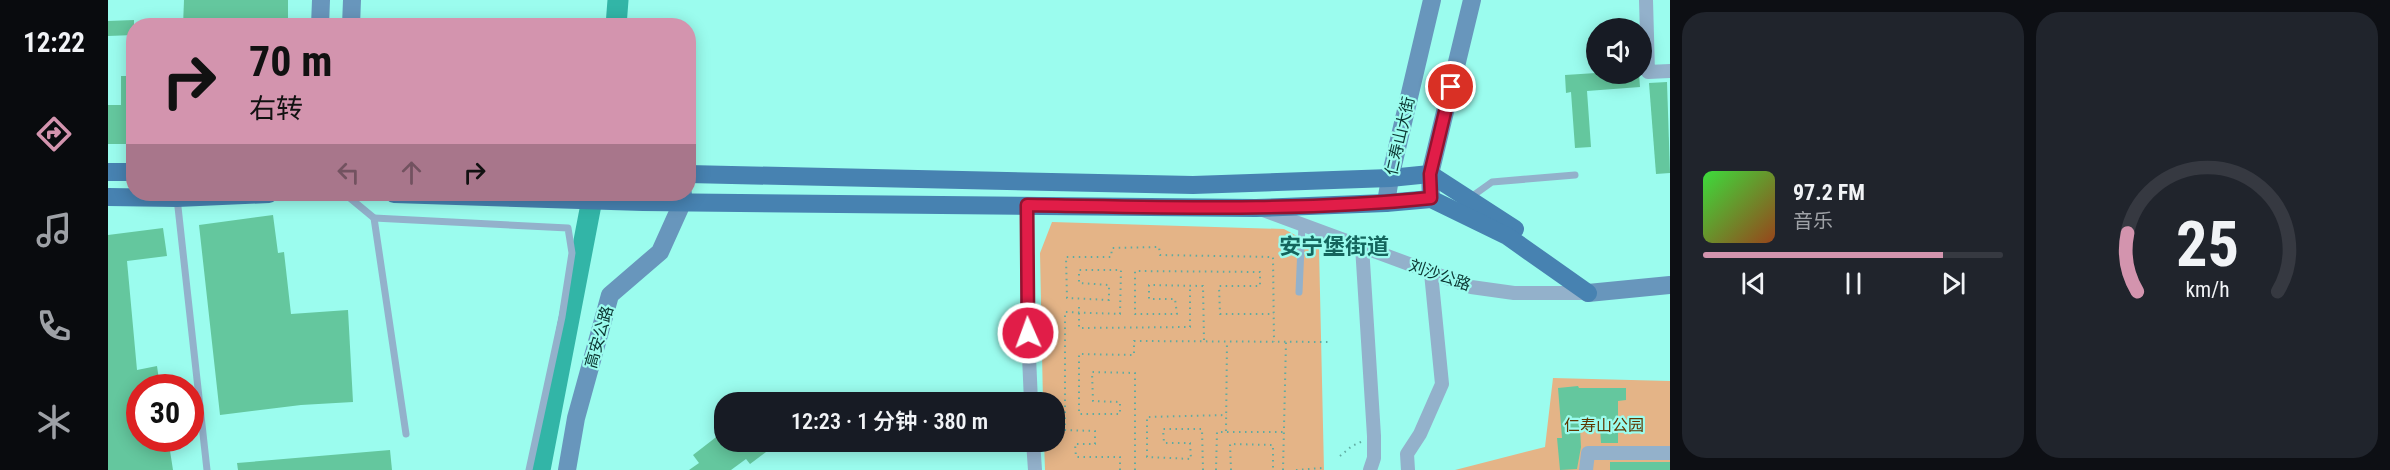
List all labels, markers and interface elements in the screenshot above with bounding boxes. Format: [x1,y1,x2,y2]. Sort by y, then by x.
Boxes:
map controls [1586,18,1652,84]
button: sound [1586,18,1652,84]
text: 12:22 [23,27,85,59]
text: 70 m [249,37,332,86]
icon: right [150,42,228,120]
pin [1425,61,1476,112]
icon: arrive [1434,70,1467,103]
text: 右转 [249,93,303,125]
street label: 仁寿山大街 [1382,95,1418,177]
icon: directions [33,113,75,155]
icon: left [332,156,365,189]
icon: ahead [395,156,428,189]
icon: right [458,156,491,189]
text: 97.2 FM [1793,180,1865,205]
text: 25 [2175,208,2239,281]
icon: music [33,209,75,251]
text: 音乐 [1793,209,1833,233]
district label: 安宁堡街道 [1279,234,1389,259]
street label: 刘沙公路 [1407,256,1473,294]
icon: previous [1737,267,1770,300]
icon: pause [1837,267,1870,300]
icon: next [1937,267,1970,300]
text: km/h [2185,277,2229,302]
position arrow [996,301,1060,365]
street label: 高安公路 [581,304,617,370]
icon: phone [33,305,75,347]
speed limit sign: 30 [126,374,204,452]
icon: climate [33,401,75,443]
text: 12:23 · 1 分钟 · 380 m [791,409,988,434]
park label: 仁寿山公园 [1564,416,1644,435]

